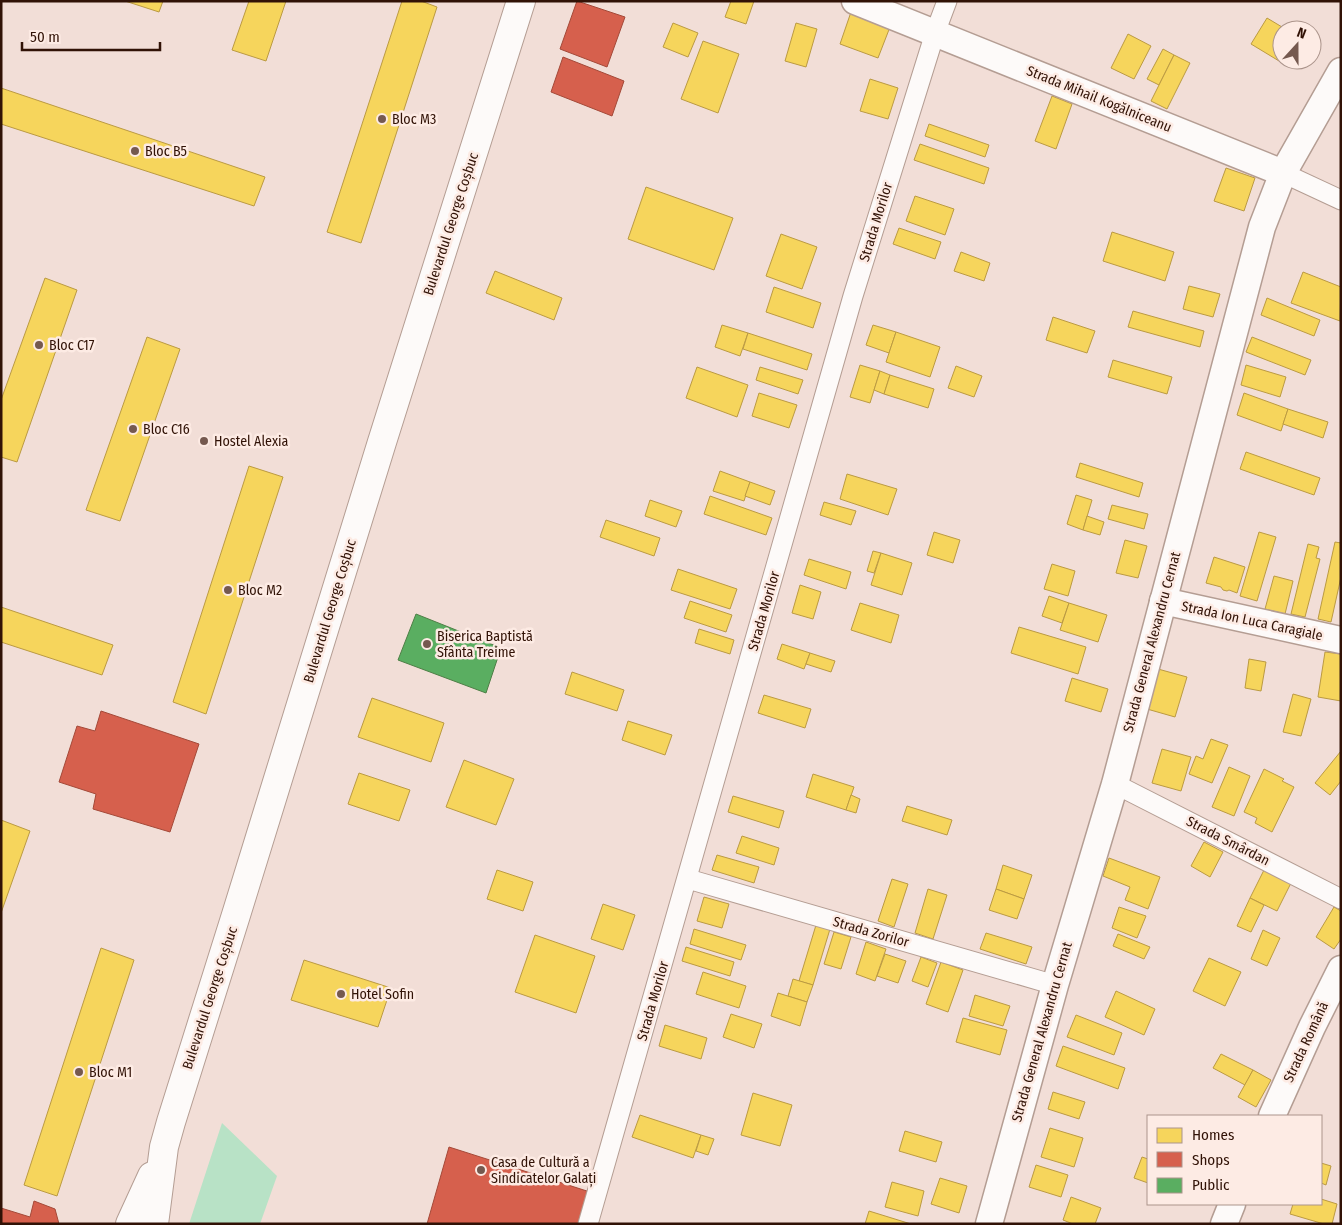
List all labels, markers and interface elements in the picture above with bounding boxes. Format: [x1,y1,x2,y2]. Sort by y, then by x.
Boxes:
scale bar [22,20,160,52]
north arrow [1272,20,1322,70]
text: N [1295,24,1308,43]
text: 50 m [30,28,60,46]
street label: Strada Mihail Kogălniceanu [1024,62,1174,136]
place label: Bloc M3 [392,111,436,128]
marker: Bloc M3 [376,113,388,125]
place label: Bloc B5 [145,143,187,160]
marker: Bloc B5 [129,145,141,157]
street label: Bulevardul George Coșbuc [420,150,483,298]
street label: Strada Morilor [856,180,896,264]
place label: Bloc C17 [49,337,95,354]
marker: Bloc C17 [33,339,45,351]
place label: Bloc C16 [143,421,190,438]
marker: Bloc C16 [127,423,139,435]
place label: Hostel Alexia [214,433,289,450]
marker: Hostel Alexia [198,435,210,447]
street label: Bulevardul George Coșbuc [300,537,361,685]
street label: Strada General Alexandru Cernat [1120,549,1184,734]
street label: Strada Morilor [745,569,784,653]
place label: Bloc M2 [238,582,282,599]
marker: Bloc M2 [222,584,234,596]
street label: Strada Ion Luca Caragiale [1180,598,1324,644]
place label: Biserica Baptistă Sfânta Treime [437,628,533,661]
marker: Biserica Baptistă Sfânta Treime [421,638,433,650]
street label: Strada Smârdan [1183,813,1273,869]
street label: Strada Zorilor [831,913,911,951]
street label: Bulevardul George Coșbuc [179,924,242,1072]
street label: Strada General Alexandru Cernat [1008,940,1076,1124]
street label: Strada Morilor [634,959,673,1043]
place label: Hotel Sofin [351,986,414,1003]
marker: Hotel Sofin [335,988,347,1000]
street label: Strada Română [1280,999,1332,1085]
place label: Bloc M1 [89,1064,132,1081]
marker: Bloc M1 [73,1066,85,1078]
legend [1147,1115,1322,1205]
text: Homes [1192,1126,1234,1144]
text: Shops [1192,1151,1230,1169]
place label: Casa de Cultură a Sindicatelor Galați [491,1154,596,1188]
marker: Casa de Cultură a Sindicatelor Galați [475,1164,487,1176]
text: Public [1192,1176,1230,1194]

